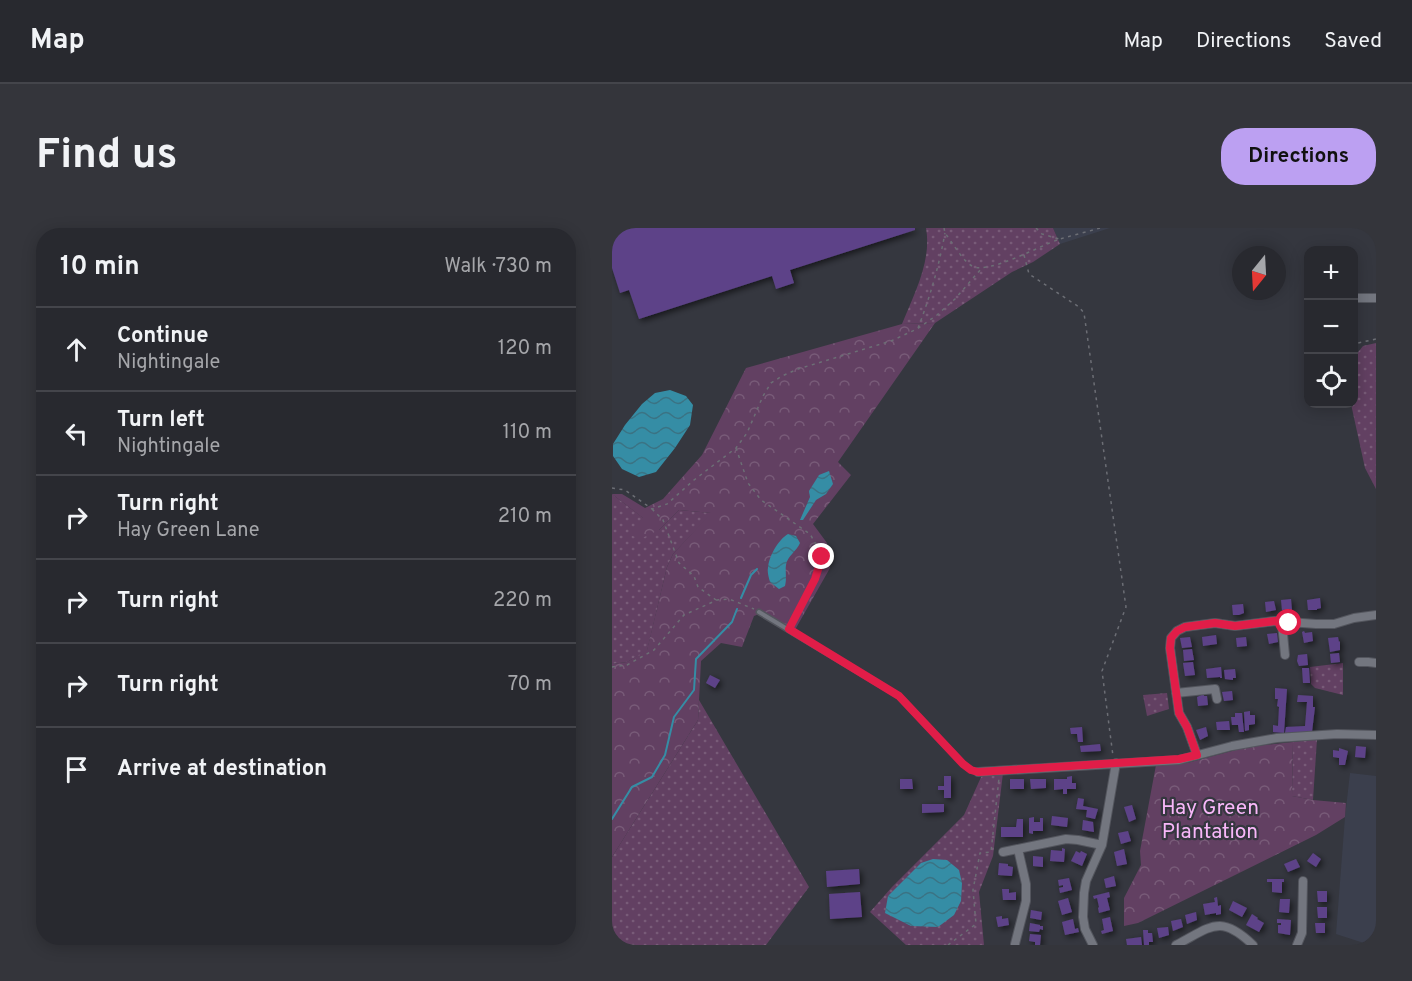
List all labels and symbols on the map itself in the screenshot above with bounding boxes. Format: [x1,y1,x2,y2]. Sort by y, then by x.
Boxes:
north arrow [1232,246,1286,300]
route end [808,543,834,569]
route start [1275,609,1301,635]
park label: Hay Green Plantation [1161,795,1259,846]

